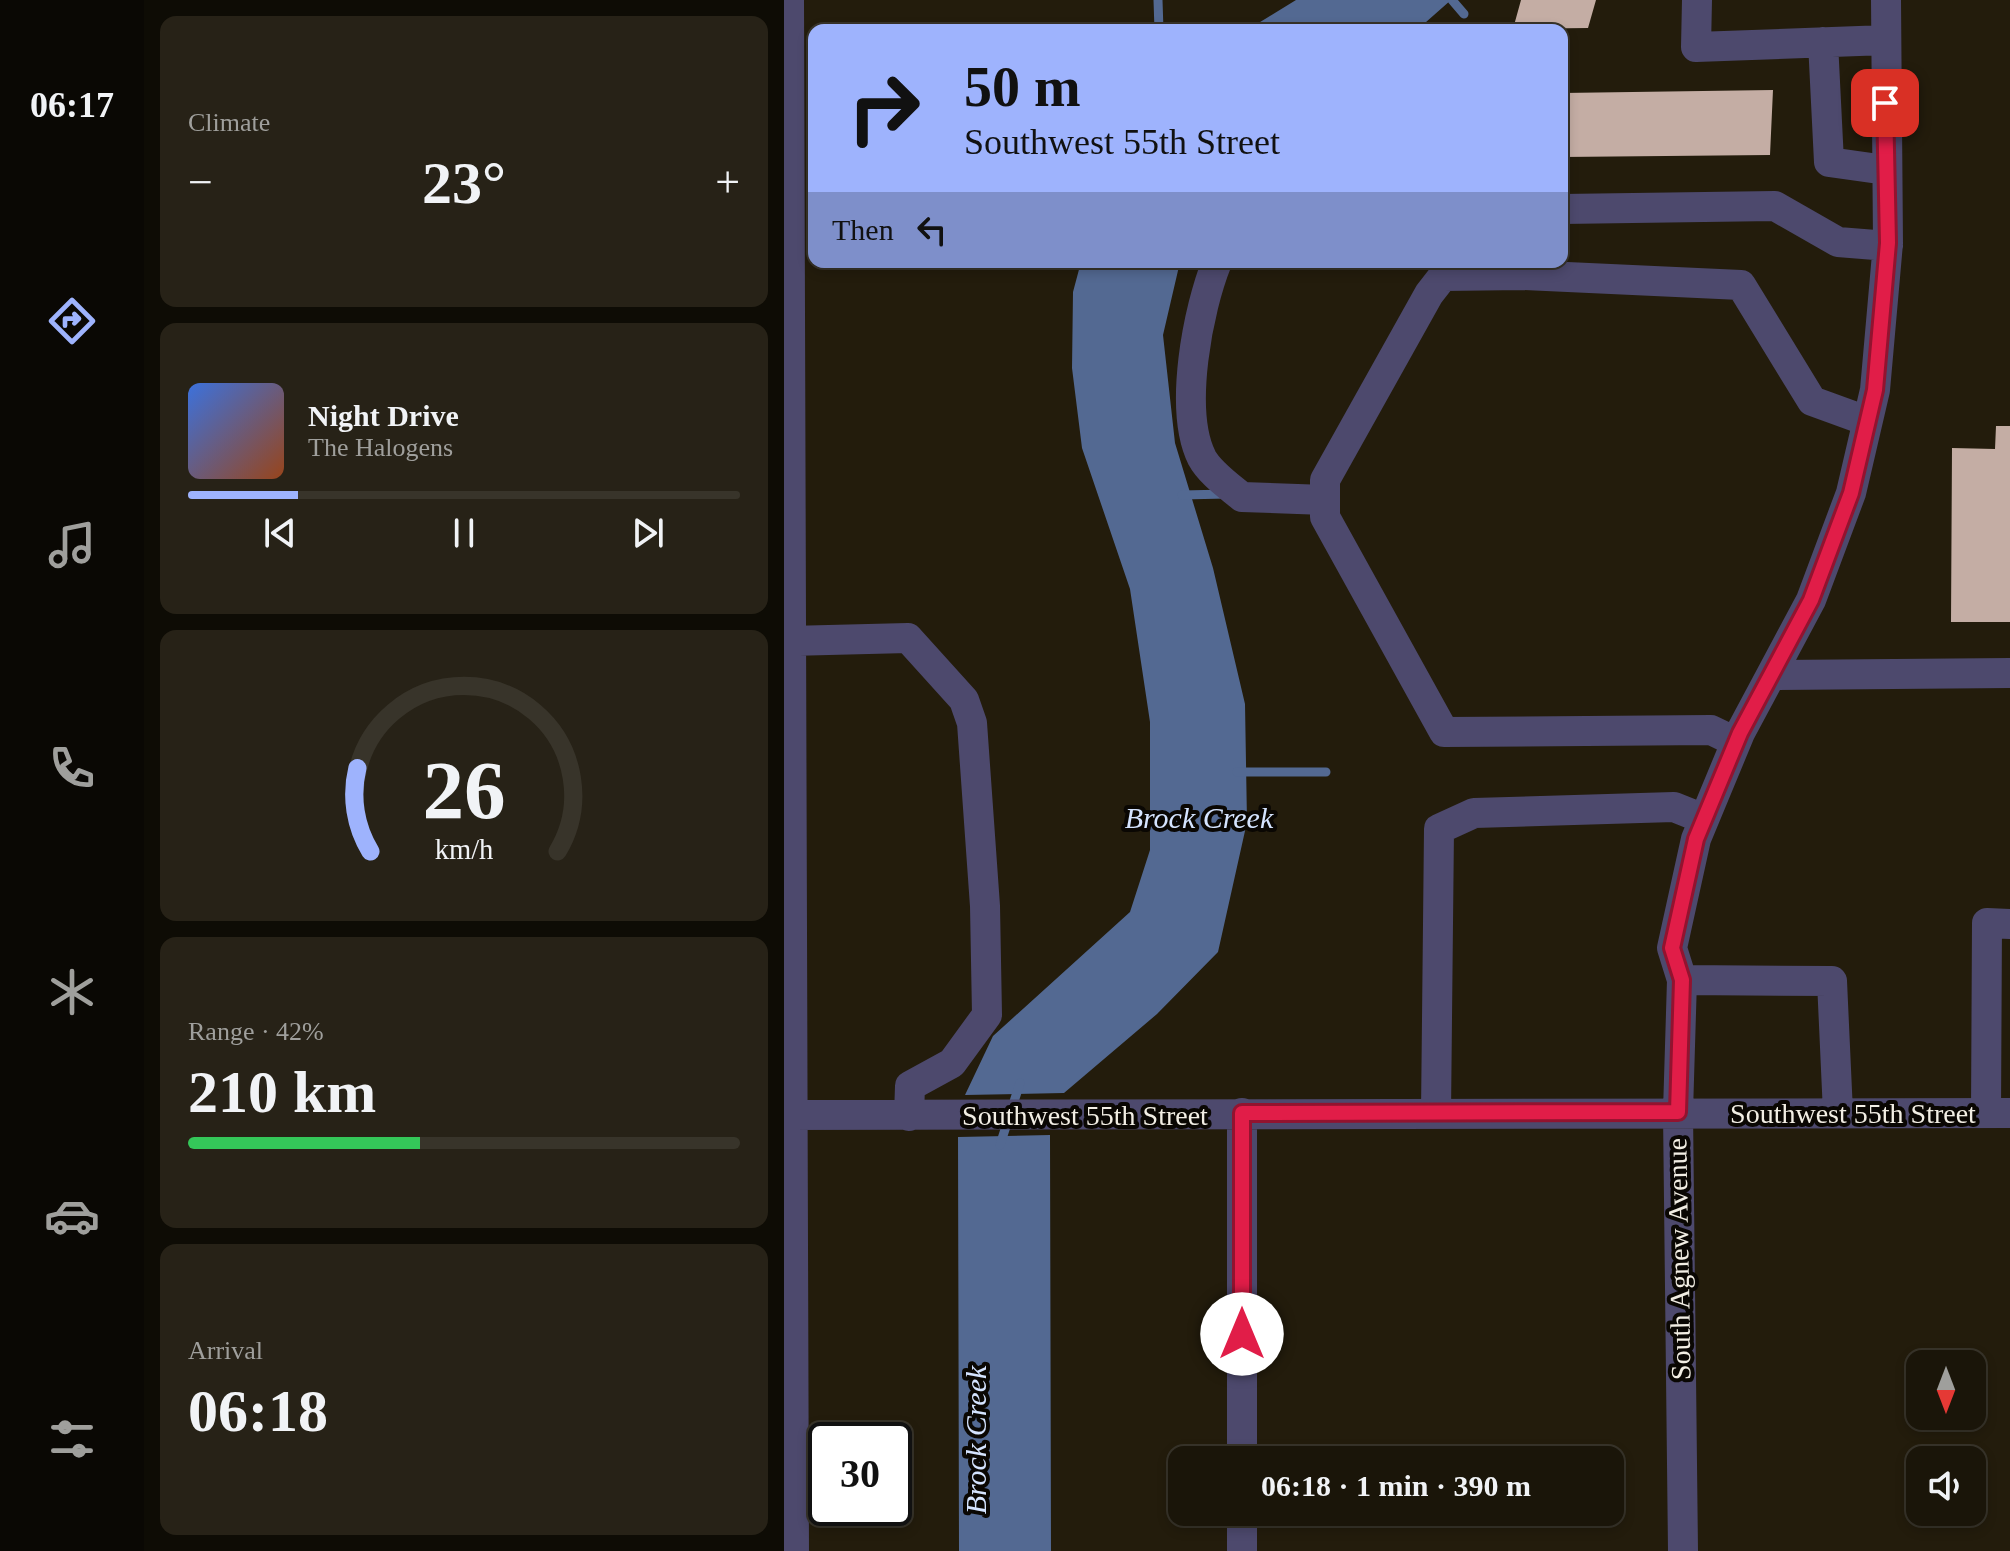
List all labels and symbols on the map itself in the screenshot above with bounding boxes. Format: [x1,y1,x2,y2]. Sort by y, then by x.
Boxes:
pin [1851,69,1919,137]
water label: Brock Creek [1125,801,1274,834]
street label: Southwest 55th Street [1730,1098,1976,1129]
street label: Southwest 55th Street [962,1100,1208,1131]
street label: South Agnew Avenue [1661,1138,1697,1380]
position arrow [1200,1292,1284,1376]
north arrow [1906,1350,1986,1430]
water label: Brock Creek [959,1365,992,1514]
speed limit sign: 30 [808,1422,912,1526]

